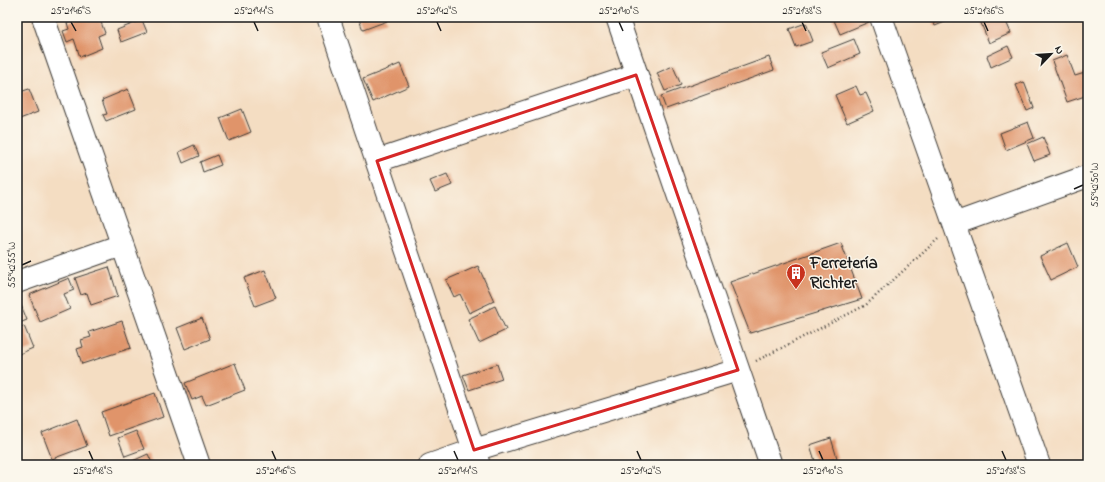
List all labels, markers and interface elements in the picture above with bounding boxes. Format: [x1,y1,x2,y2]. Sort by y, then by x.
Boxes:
text: 25°21'46"S [51,4,92,19]
text: 25°21'44"S [234,4,274,19]
text: 25°21'42"S [417,4,458,19]
text: 25°21'40"S [599,4,639,19]
text: 25°21'38"S [782,4,822,19]
text: 25°21'36"S [964,4,1005,19]
north arrow [1031,34,1071,74]
text: N [1050,43,1068,57]
text: 55°42'50"W [1088,163,1103,207]
text: 55°42'55"W [5,242,20,288]
place label: Ferretería Richter [809,251,878,296]
building icon: Ferretería Richter [785,262,807,290]
text: 25°21'48"S [73,464,113,479]
text: 25°21'46"S [256,464,297,479]
text: 25°21'44"S [438,464,478,479]
text: 25°21'42"S [621,464,662,479]
text: 25°21'40"S [803,464,843,479]
text: 25°21'38"S [986,464,1026,479]

